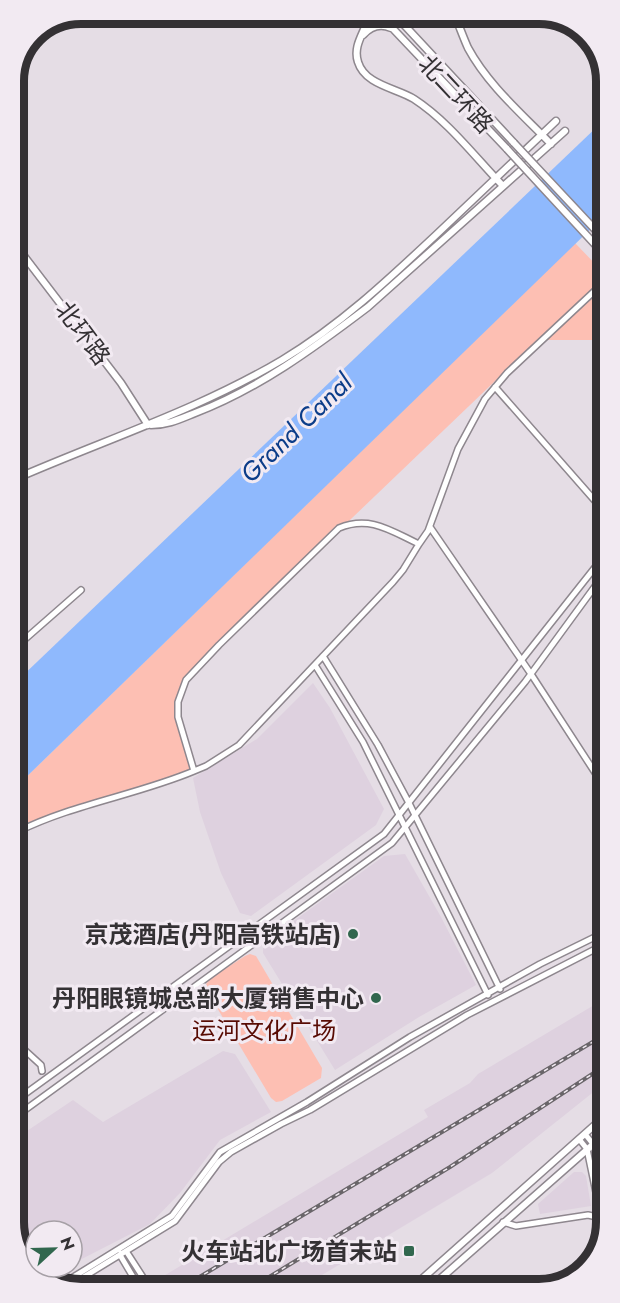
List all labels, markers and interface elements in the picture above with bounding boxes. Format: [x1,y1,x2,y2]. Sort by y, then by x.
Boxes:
street label: 北二环路 [410,47,502,141]
street label: 北环路 [47,294,119,372]
water label: Grand Canal [231,364,362,491]
place label: 京茂酒店(丹阳高铁站店) [85,917,341,952]
marker: 京茂酒店(丹阳高铁站店) [346,927,360,941]
place label: 丹阳眼镜城总部大厦销售中心 [52,981,364,1016]
marker: 丹阳眼镜城总部大厦销售中心 [369,991,383,1005]
park label: 运河文化广场 [192,1013,336,1048]
north arrow [24,1219,84,1279]
text: N [54,1233,80,1254]
place label: 火车站北广场首末站 [181,1234,397,1269]
marker: 火车站北广场首末站 [402,1244,416,1258]

